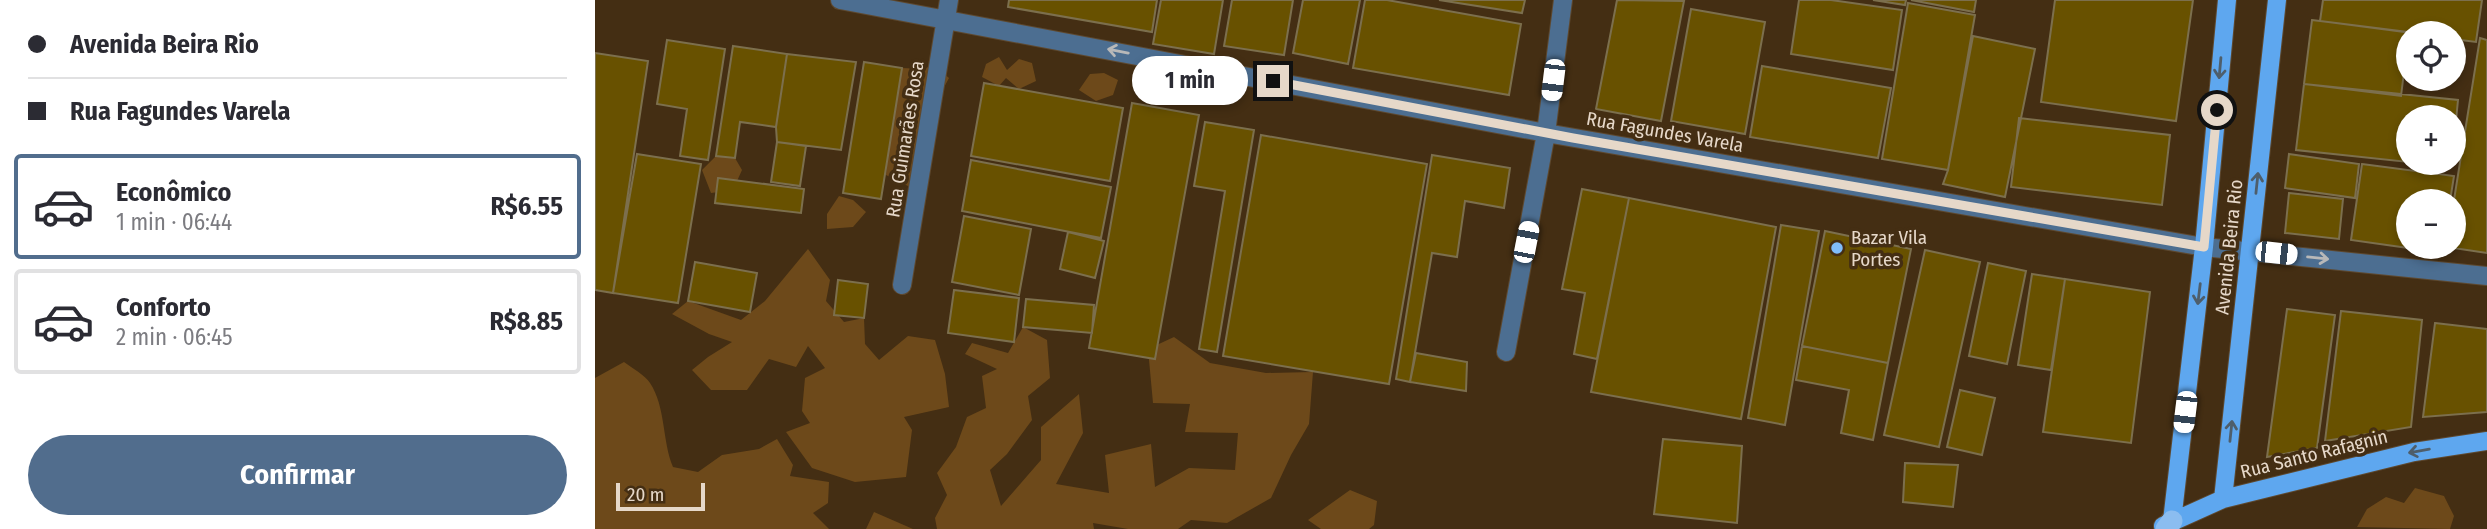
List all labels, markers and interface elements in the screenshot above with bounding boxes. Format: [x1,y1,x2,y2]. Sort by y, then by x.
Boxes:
map controls [2396,21,2466,259]
button: locate [2396,21,2466,91]
text: Avenida Beira Rio [70,29,259,60]
one-way arrow [1107,44,1129,57]
callout: 1 min [1133,56,1249,106]
one-way arrow [2214,56,2227,79]
car [1541,58,1566,102]
street label: Rua Guimarães Rosa [881,59,929,219]
route end [1257,65,1289,97]
text: 1 min [1165,66,1215,94]
route start [2201,94,2233,126]
text: Rua Fagundes Varela [70,96,290,127]
button: + [2396,105,2466,175]
street label: Rua Fagundes Varela [1585,107,1745,157]
one-way arrow [2251,172,2264,195]
icon: car [32,175,95,238]
text: Econômico [116,177,231,208]
street label: Avenida Beira Rio [2210,178,2248,316]
button: − [2396,189,2466,259]
text: R$6.55 [490,191,563,222]
text: 1 min · 06:44 [116,208,232,236]
car [1512,219,1541,265]
place label: Bazar Vila Portes [1851,226,1927,271]
marker: Bazar Vila Portes [1829,240,1845,256]
car [2255,240,2298,266]
one-way arrow [2306,252,2329,265]
one-way arrow [2192,283,2205,305]
icon: car [32,290,95,353]
text: Conforto [116,292,211,323]
text: R$8.85 [489,306,563,337]
text: 2 min · 06:45 [116,323,232,351]
car [2173,390,2198,434]
one-way arrow [2224,420,2237,442]
street label: Rua Santo Rafagnin [2238,425,2390,483]
button: Confirmar [28,435,567,515]
one-way arrow [2409,445,2431,458]
scale bar [616,480,705,512]
text: 20 m [627,483,664,506]

